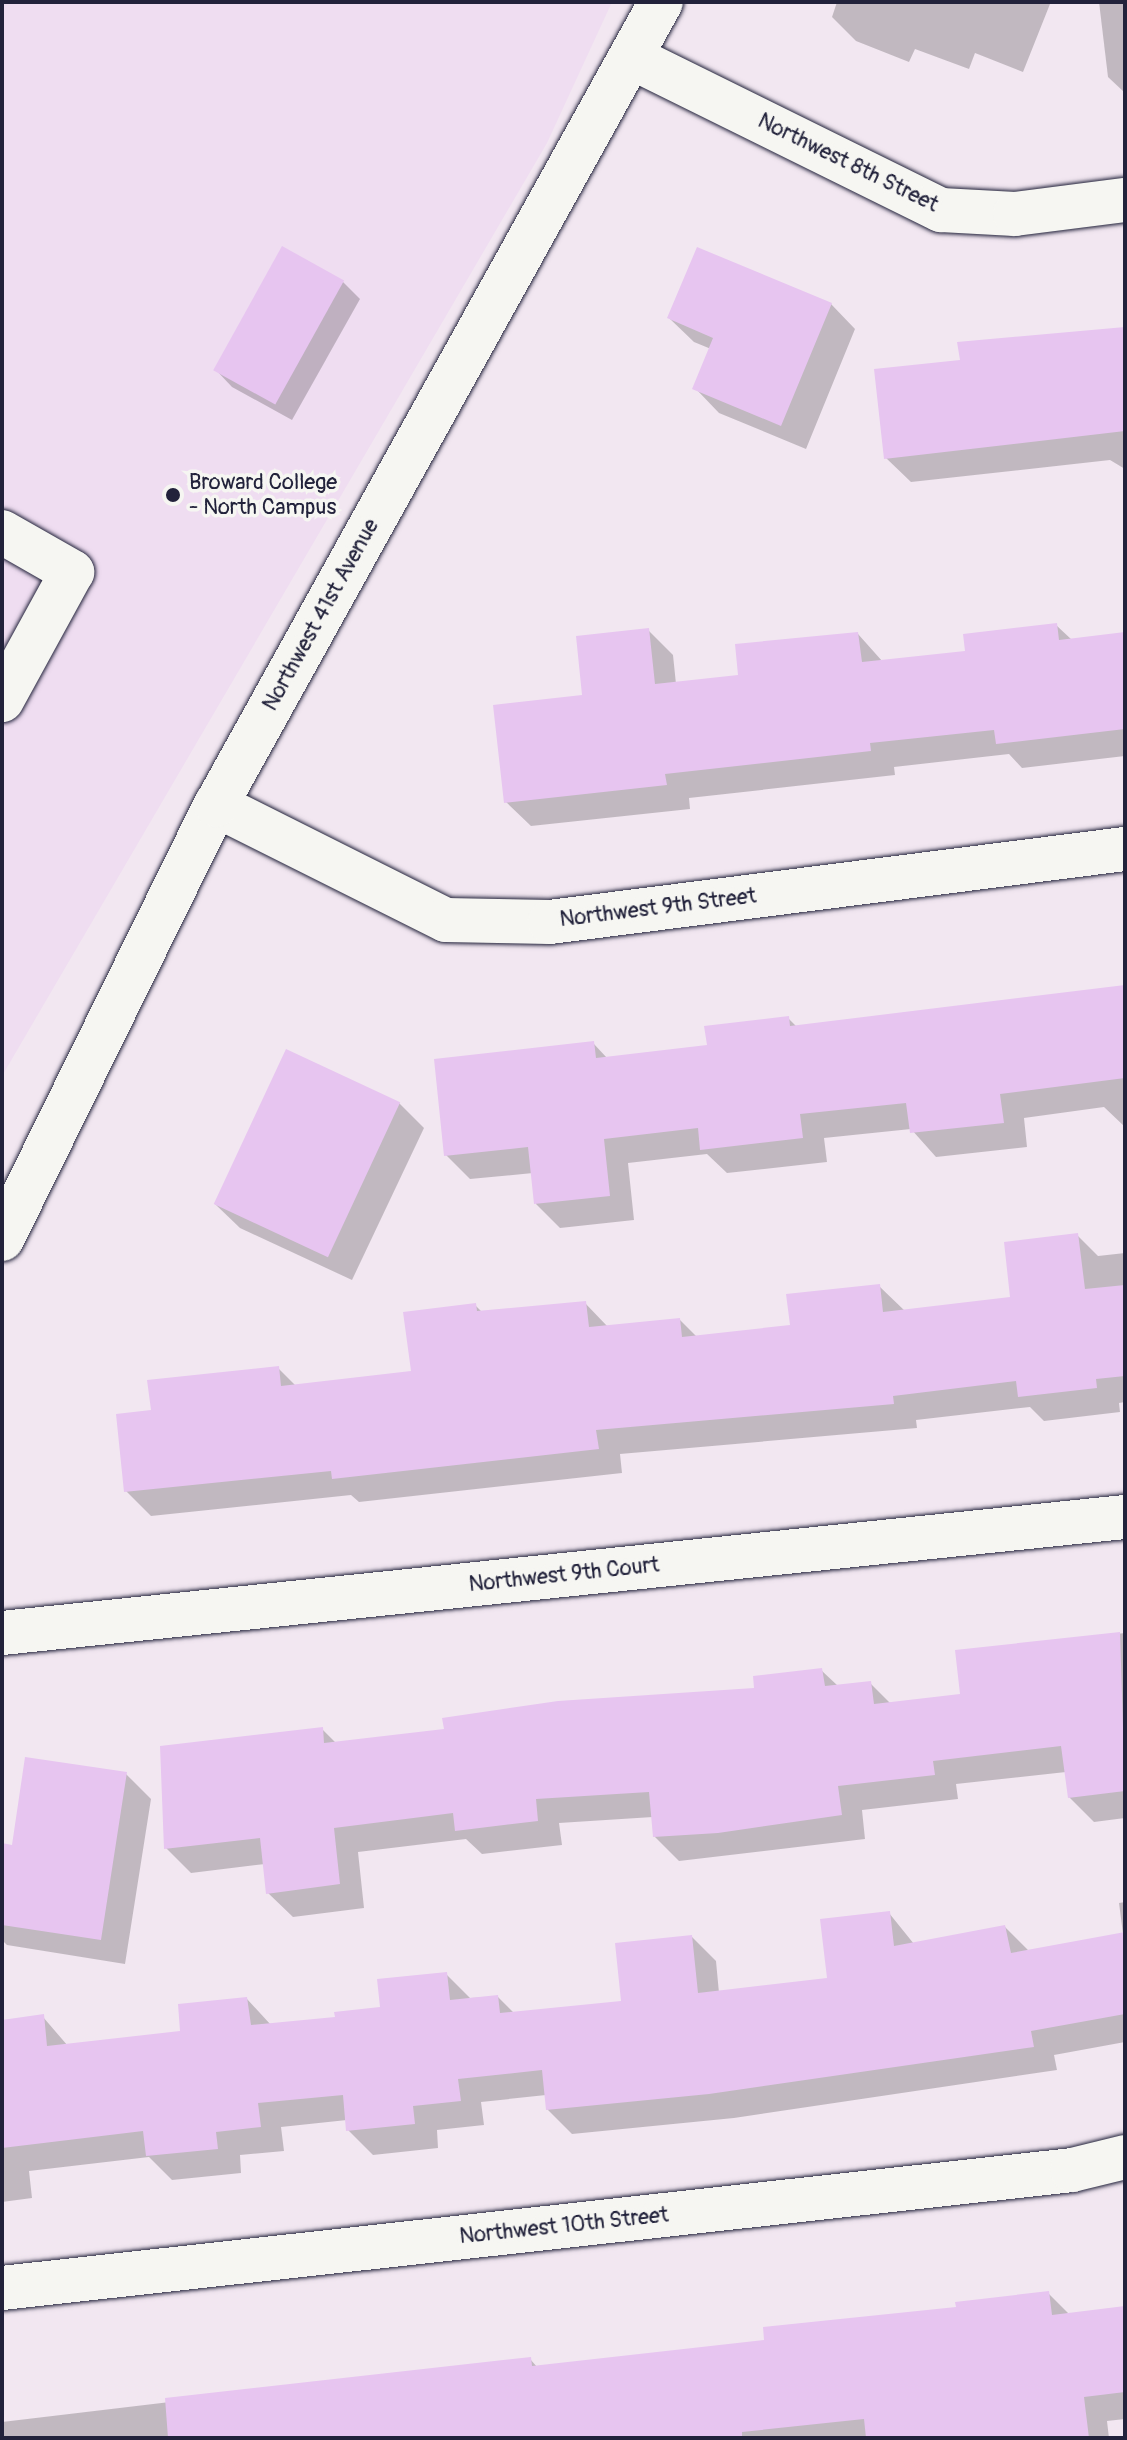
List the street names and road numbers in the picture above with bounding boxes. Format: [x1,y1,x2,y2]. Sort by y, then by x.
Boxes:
street label: Northwest 8th Street [753,108,943,218]
street label: Northwest 41st Avenue [257,514,385,716]
street label: Northwest 9th Street [558,883,758,933]
street label: Northwest 9th Court [467,1552,661,1598]
street label: Northwest 10th Street [458,2202,670,2250]

